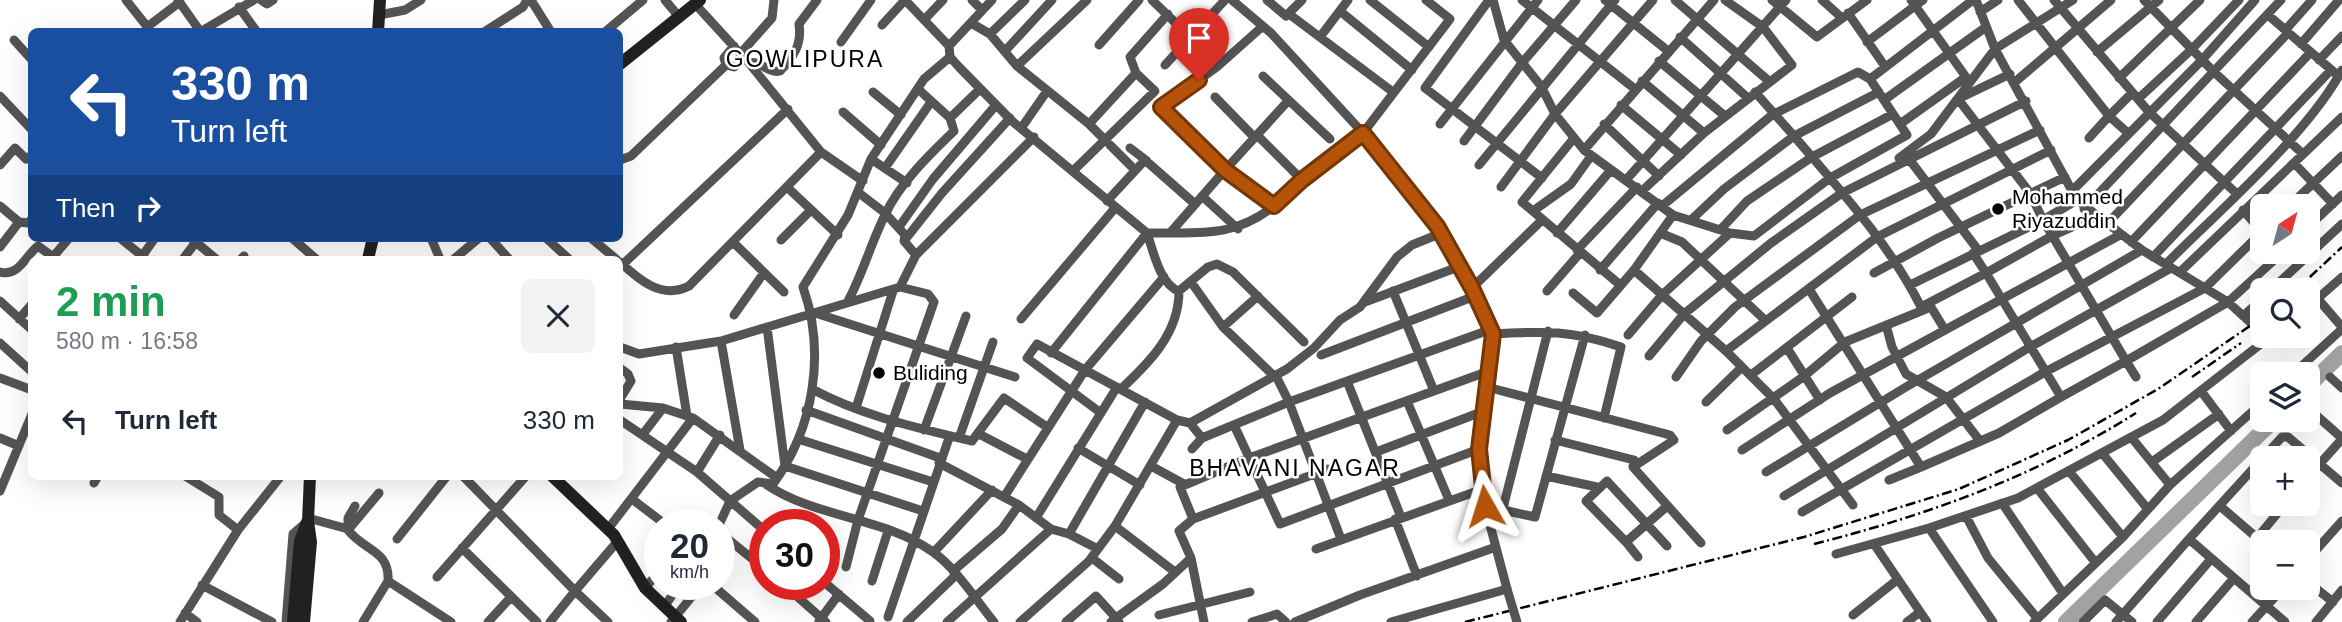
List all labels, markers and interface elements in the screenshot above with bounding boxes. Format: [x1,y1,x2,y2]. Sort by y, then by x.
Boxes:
pin [1169,8,1229,80]
icon: arrive [1180,19,1218,57]
district label: GOWLIPURA [726,46,884,72]
icon: left [56,56,147,147]
text: 330 m [171,56,310,110]
text: Turn left [171,113,287,149]
place label: Mohammed Riyazuddin [2012,185,2123,232]
icon: right [129,189,167,227]
text: Then [56,193,115,223]
north arrow [2250,194,2320,264]
map controls [2250,194,2320,600]
marker: Mohammed Riyazuddin [1990,201,2006,217]
text: 2 min [56,278,166,325]
button: search [2250,278,2320,348]
button: close [521,279,595,353]
text: 580 m · 16:58 [56,328,198,354]
place label: Buliding [893,361,968,384]
button: layers [2250,362,2320,432]
marker: Buliding [871,365,887,381]
icon: left [56,402,94,440]
text: Turn left [115,405,217,435]
text: 330 m [523,405,595,435]
button: + [2250,446,2320,516]
district label: BHAVANI NAGAR [1189,455,1401,481]
position arrow [1448,469,1522,543]
speed limit sign: 30 [749,509,840,600]
text: 20 [670,526,709,565]
button: − [2250,530,2320,600]
text: km/h [670,562,709,582]

